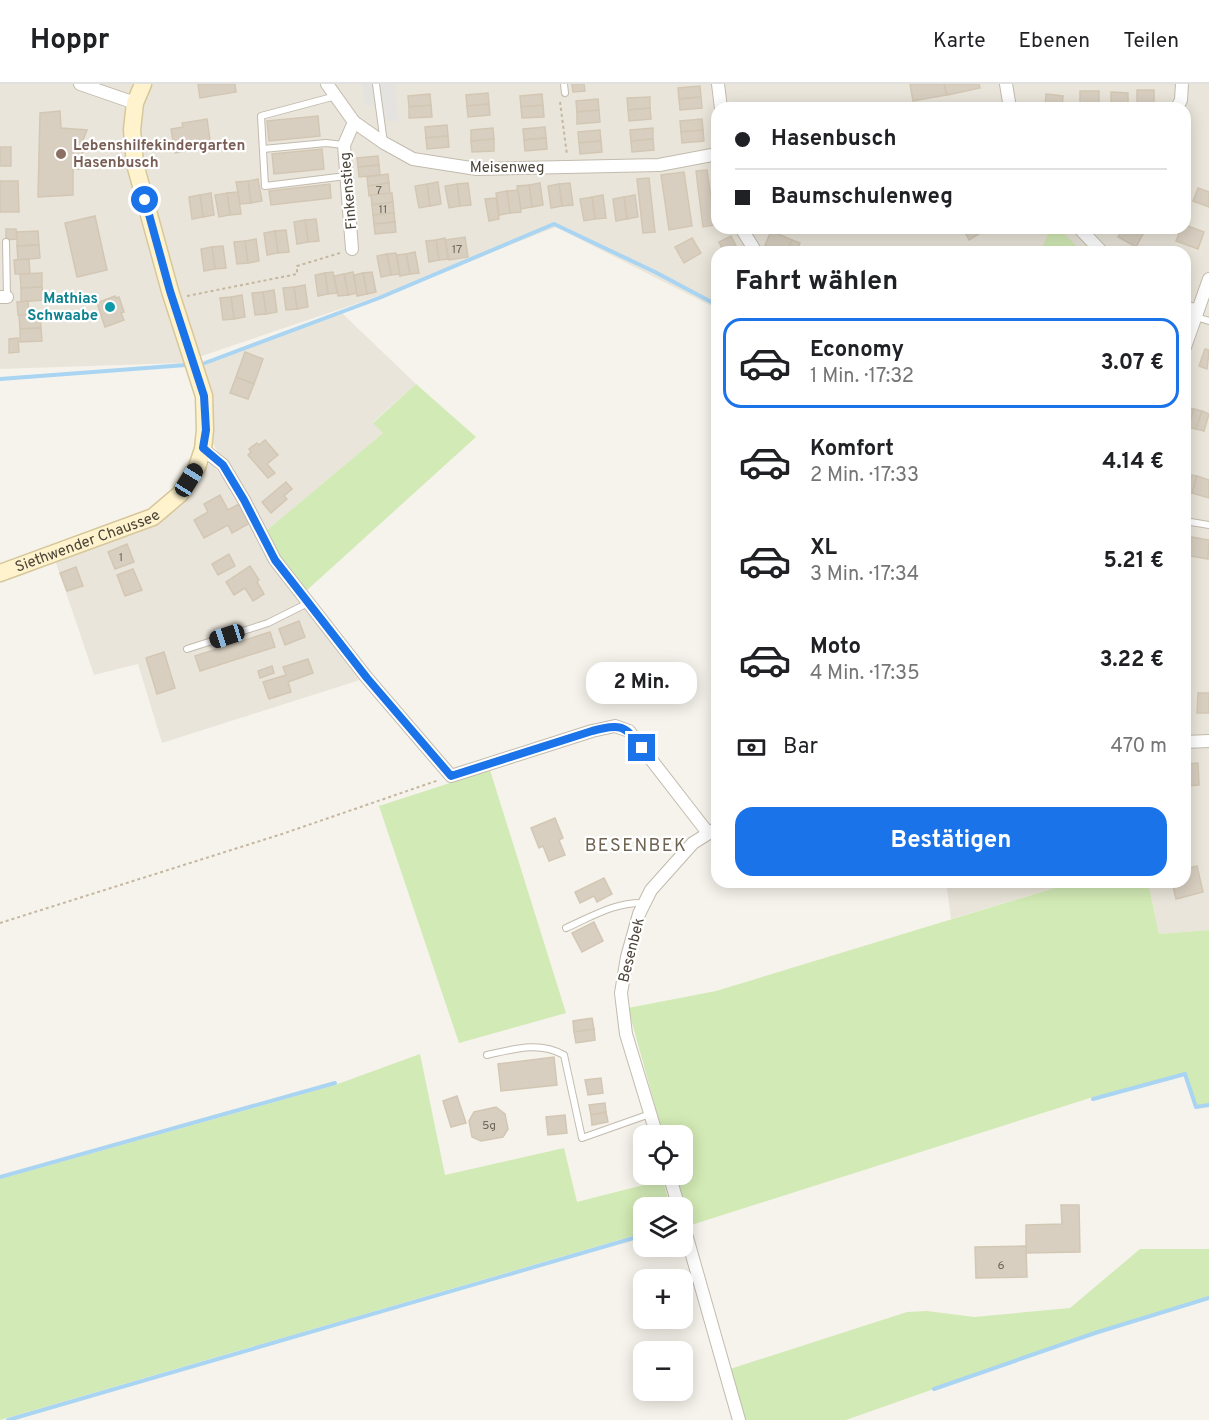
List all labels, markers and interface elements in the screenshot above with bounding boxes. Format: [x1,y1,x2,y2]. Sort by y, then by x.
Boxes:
text: Hoppr [30,23,109,59]
text: Karte [933,28,985,55]
text: Ebenen [1018,28,1090,55]
text: Teilen [1123,28,1179,55]
text: Hasenbusch [771,126,896,153]
place label: Lebenshilfekindergarten Hasenbusch [73,137,245,173]
marker: Lebenshilfekindergarten Hasenbusch [54,147,68,161]
street label: Finkenstieg [337,151,362,230]
street label: Meisenweg [470,159,544,178]
house number: 7 [376,183,382,199]
text: Baumschulenweg [771,184,953,211]
route start [131,186,158,213]
house number: 11 [379,202,387,218]
house number: 17 [452,242,462,258]
text: Fahrt wählen [735,265,898,299]
place label: Mathias Schwaabe [27,290,98,326]
marker: Mathias Schwaabe [103,300,117,314]
icon: car [738,336,792,390]
text: Economy [810,337,904,364]
text: 3.07 € [1101,350,1164,377]
text: 1 Min. · 17:32 [810,364,914,390]
icon: car [738,435,792,489]
text: Komfort [810,436,894,463]
text: 4.14 € [1102,449,1164,476]
car [172,460,206,500]
text: 2 Min. · 17:33 [810,463,919,489]
street label: Siethwender Chaussee [13,507,165,578]
icon: car [738,534,792,588]
text: XL [810,535,837,562]
text: 5.21 € [1103,548,1164,575]
house number: 1 [119,550,123,566]
text: 3 Min. · 17:34 [810,562,919,588]
car [207,622,247,650]
icon: car [738,633,792,687]
text: Moto [810,634,861,661]
text: 3.22 € [1100,647,1164,674]
callout: 2 Min. [586,661,698,703]
text: 4 Min. · 17:35 [810,661,920,687]
text: 2 Min. [614,670,669,696]
icon: cash [735,731,768,764]
route end [628,734,655,761]
text: Bar [783,734,818,761]
text: 470 m [1110,734,1167,760]
button: Bestätigen [735,807,1167,876]
district label: BESENBEK [585,835,687,858]
street label: Besenbek [615,916,650,985]
house number: 5g [482,1118,496,1134]
map controls [633,1125,693,1401]
button: locate [633,1125,693,1185]
button: layers [633,1197,693,1257]
house number: 6 [997,1258,1005,1274]
button: + [633,1269,693,1329]
button: − [633,1341,693,1401]

